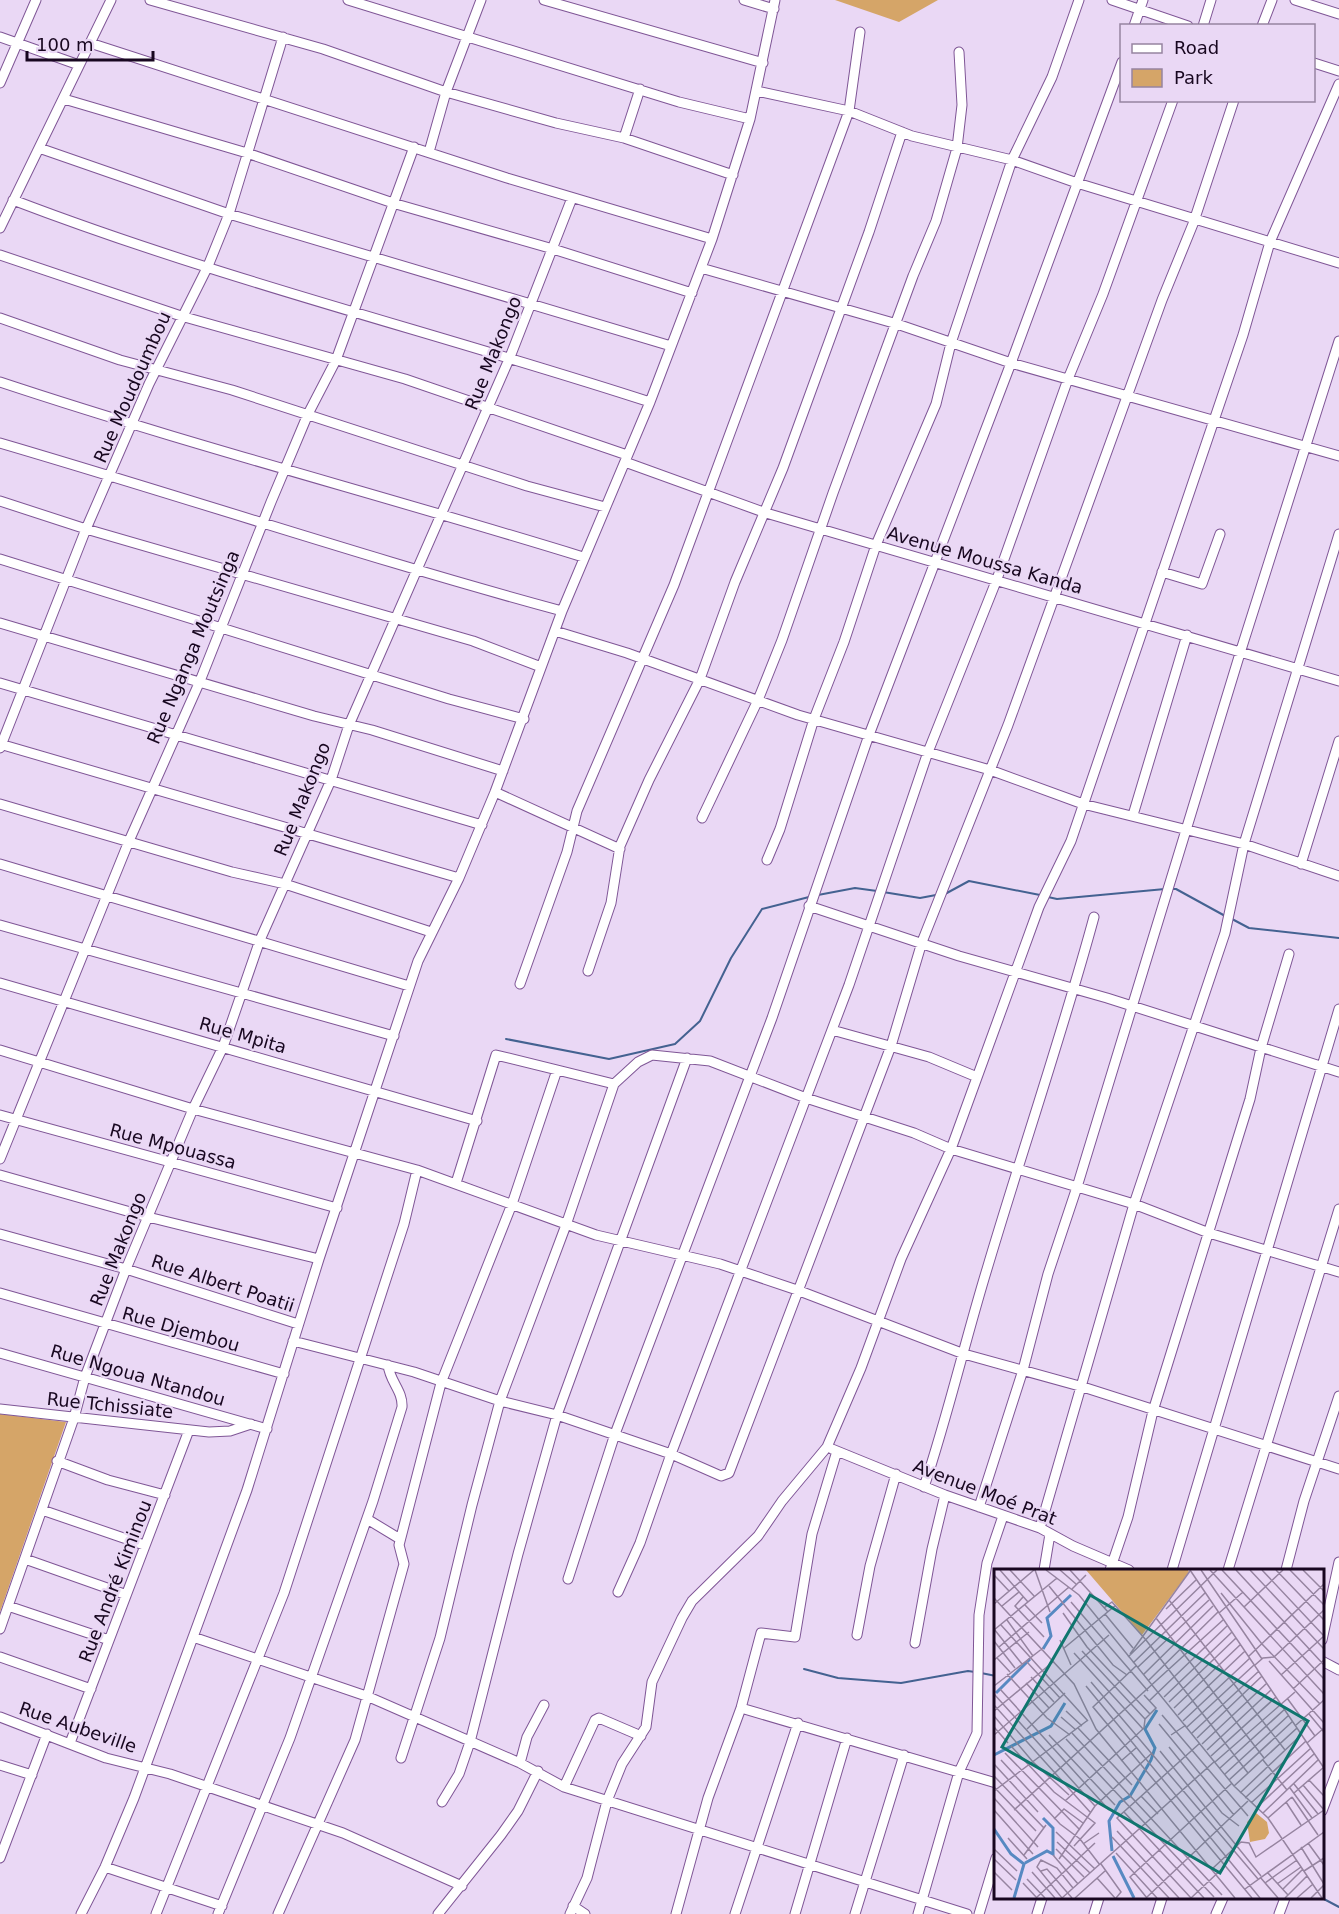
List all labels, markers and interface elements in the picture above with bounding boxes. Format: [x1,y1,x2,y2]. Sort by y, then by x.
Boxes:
scale bar [27,24,153,62]
legend [1120,24,1315,102]
text: 100 m [36,34,94,55]
text: Road [1174,37,1219,58]
text: Park [1174,67,1213,88]
street label: Rue Makongo [461,293,525,413]
street label: Rue Moudoumbou [89,308,175,466]
street label: Avenue Moussa Kanda [885,522,1085,598]
street label: Rue Nganga Moutsinga [143,547,243,747]
street label: Rue Makongo [270,739,334,859]
street label: Rue Mpita [197,1013,289,1057]
street label: Rue Mpouassa [107,1119,239,1173]
street label: Rue Makongo [86,1189,150,1309]
street label: Rue Albert Poatii [149,1250,297,1316]
street label: Rue Djembou [120,1302,242,1356]
street label: Rue Ngoua Ntandou [48,1340,228,1410]
street label: Rue Tchissiate [46,1388,174,1422]
street label: Avenue Moé Prat [910,1455,1060,1529]
street label: Rue André Kiminou [74,1497,156,1665]
inset map [994,1569,1324,1899]
street label: Rue Aubeville [16,1697,140,1757]

